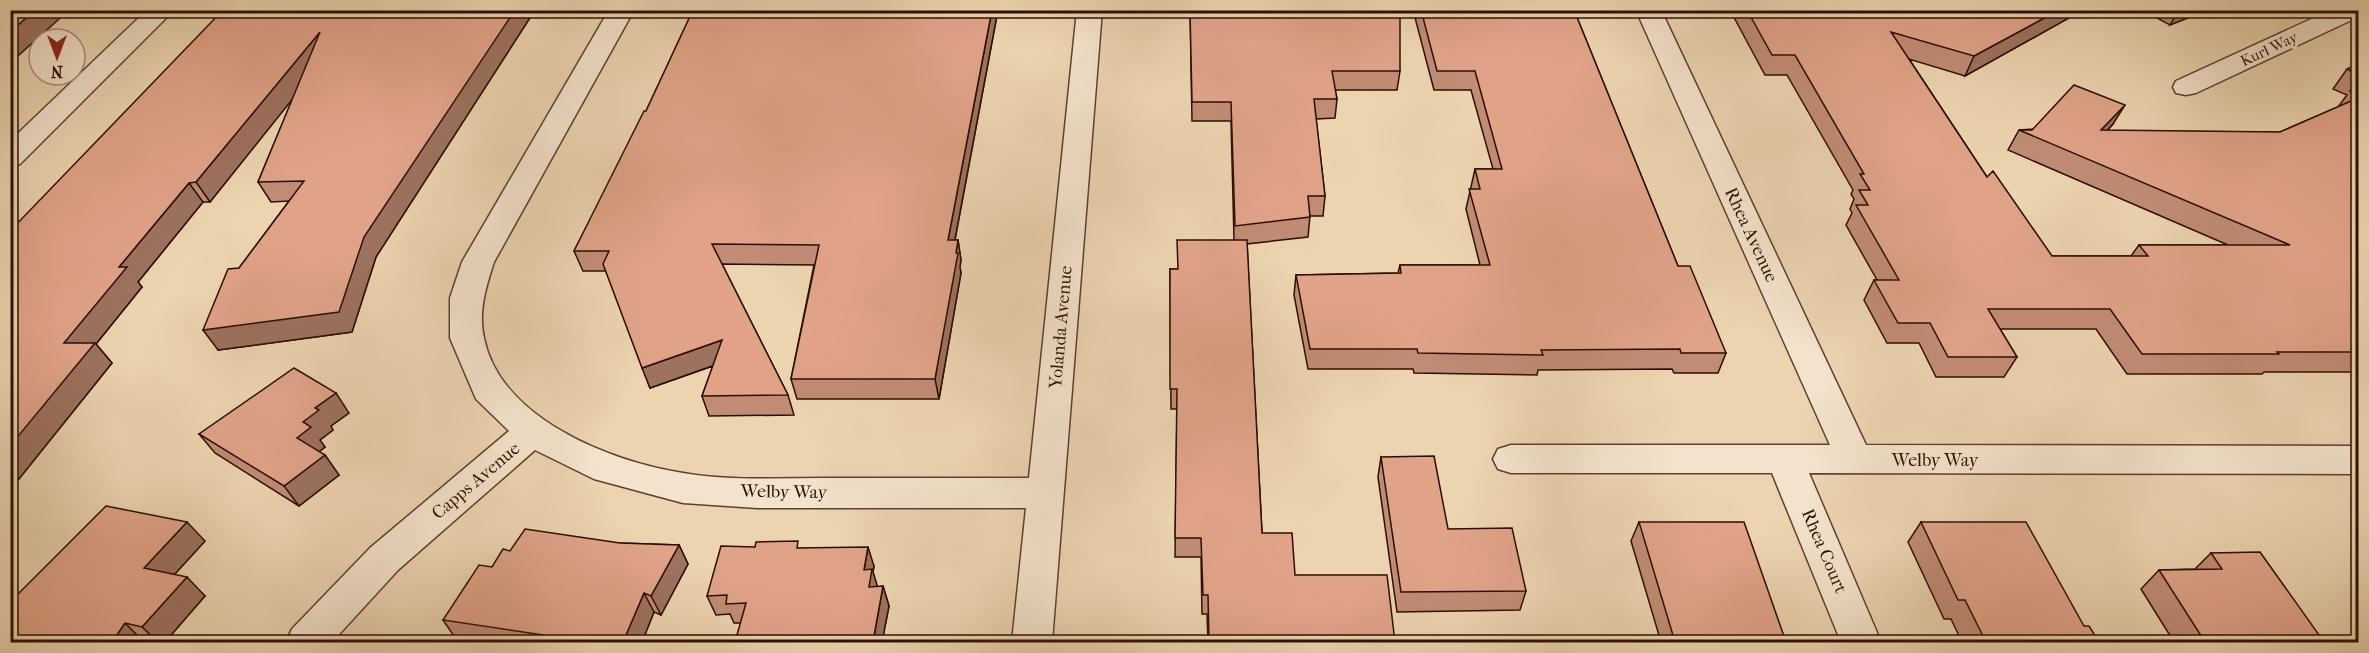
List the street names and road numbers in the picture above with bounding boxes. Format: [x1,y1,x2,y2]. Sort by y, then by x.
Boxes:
street label: Kurl Way [2238,28,2301,70]
street label: Rhea Avenue [1720,184,1782,286]
street label: Yolanda Avenue [1045,265,1077,390]
street label: Capps Avenue [428,438,524,524]
street label: Welby Way [1891,450,1980,471]
street label: Welby Way [740,481,829,503]
street label: Rhea Court [1797,506,1851,597]

